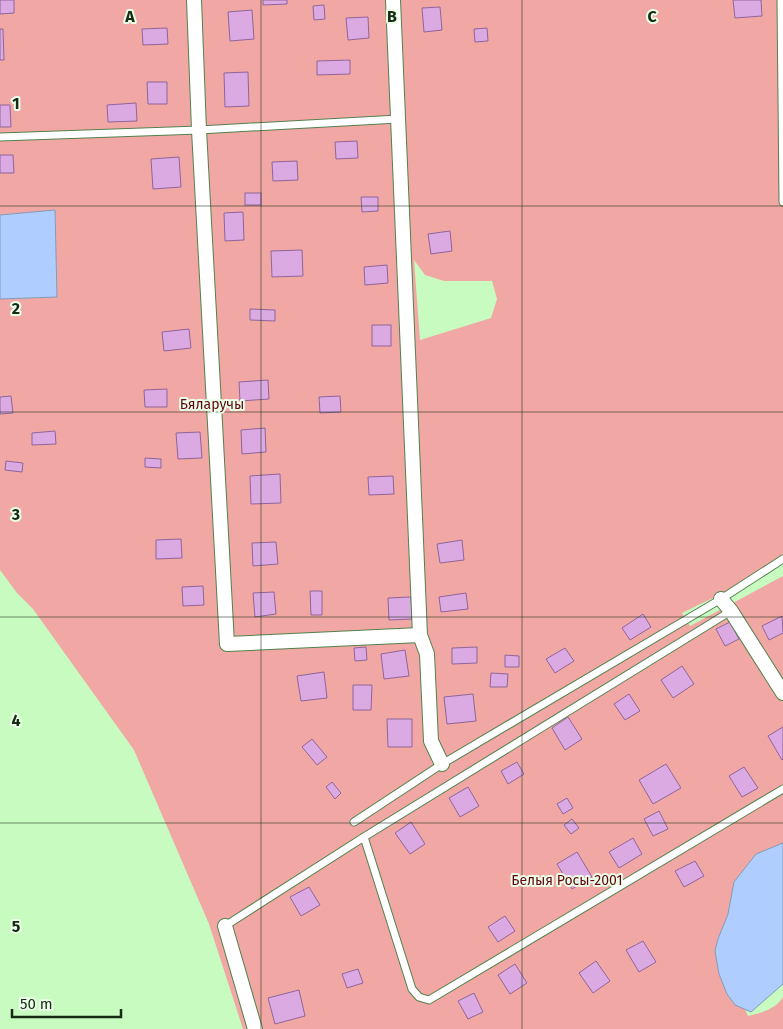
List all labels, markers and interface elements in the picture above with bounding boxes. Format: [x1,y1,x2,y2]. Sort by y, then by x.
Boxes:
text: A [124,7,135,26]
text: B [387,7,397,26]
text: C [647,7,657,26]
text: 1 [12,94,20,113]
text: 2 [12,299,20,318]
park label: Бяларучы [180,396,244,413]
text: 3 [11,505,20,524]
text: 4 [11,711,21,730]
park label: Белыя Росы-2001 [511,872,623,889]
text: 5 [12,917,21,936]
scale bar [12,986,121,1018]
text: 50 m [20,995,53,1013]

